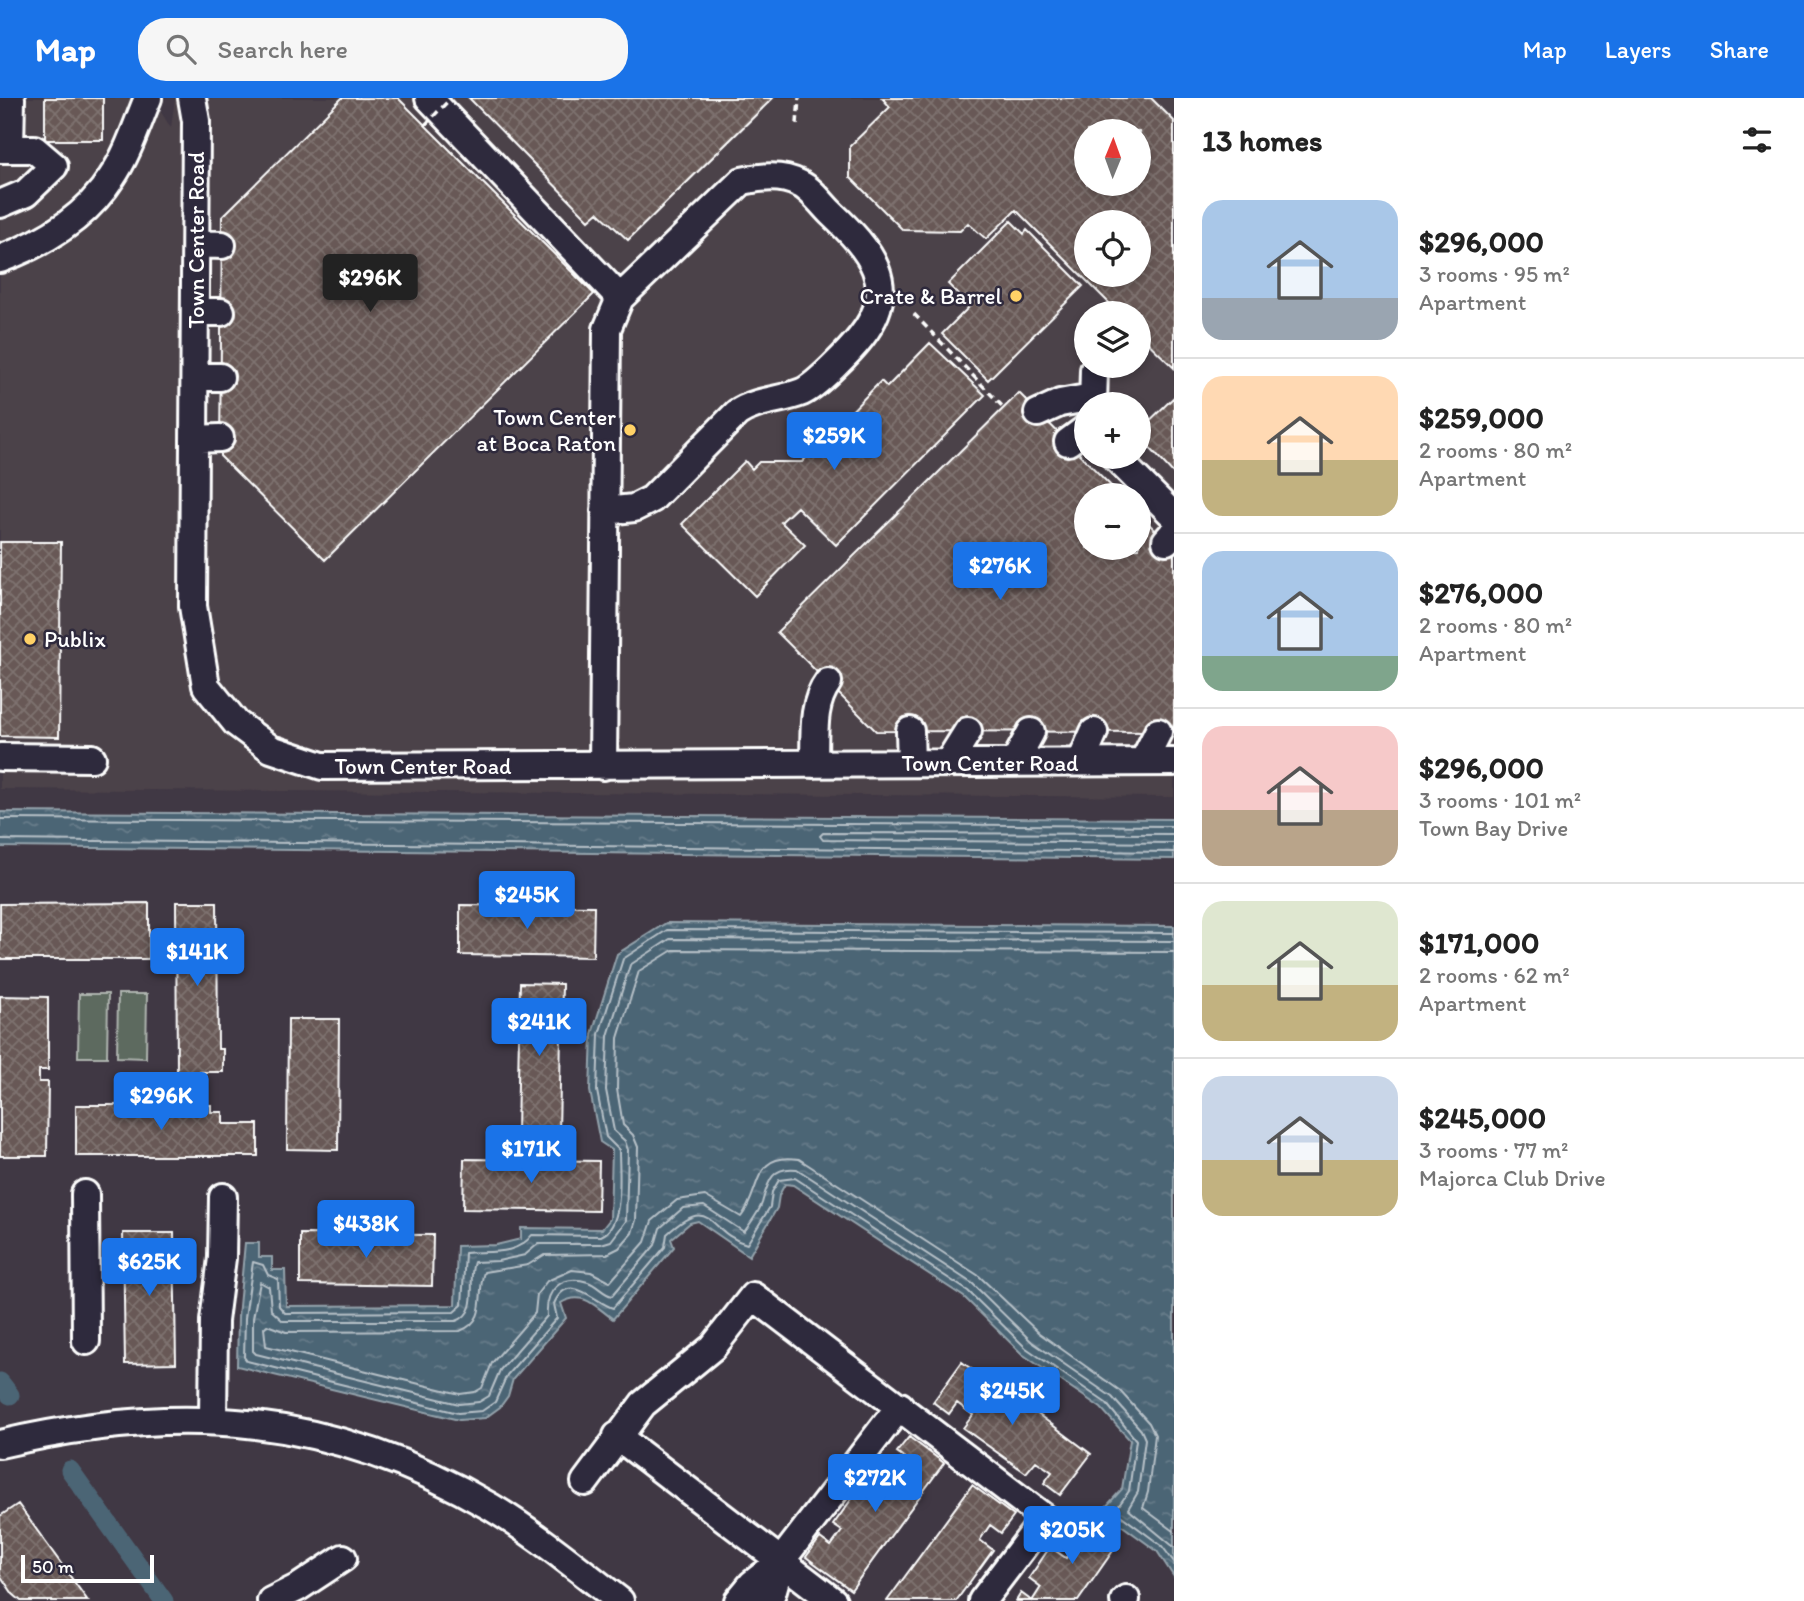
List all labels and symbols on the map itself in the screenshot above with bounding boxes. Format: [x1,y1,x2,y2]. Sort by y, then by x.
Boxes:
north arrow [1074,119,1152,196]
street label: Town Center Road [182,151,210,329]
pin: $296K [321,254,419,314]
place label: Crate & Barrel [859,282,1002,310]
marker: Crate & Barrel [1008,288,1024,304]
place label: Town Center at Boca Raton [477,403,616,457]
pin: $259K [785,412,883,472]
marker: Town Center at Boca Raton [622,422,638,438]
pin: $276K [951,542,1049,602]
place label: Publix [44,625,106,653]
marker: Publix [22,631,38,647]
street label: Town Center Road [901,749,1079,777]
street label: Town Center Road [334,752,512,780]
pin: $245K [478,872,576,931]
pin: $141K [148,928,246,988]
pin: $241K [490,998,588,1058]
pin: $296K [112,1072,210,1132]
pin: $171K [482,1126,580,1185]
pin: $438K [317,1200,415,1260]
pin: $625K [100,1238,198,1298]
pin: $245K [963,1368,1061,1427]
pin: $272K [826,1454,924,1514]
pin: $205K [1023,1506,1121,1566]
scale bar [21,1552,154,1584]

